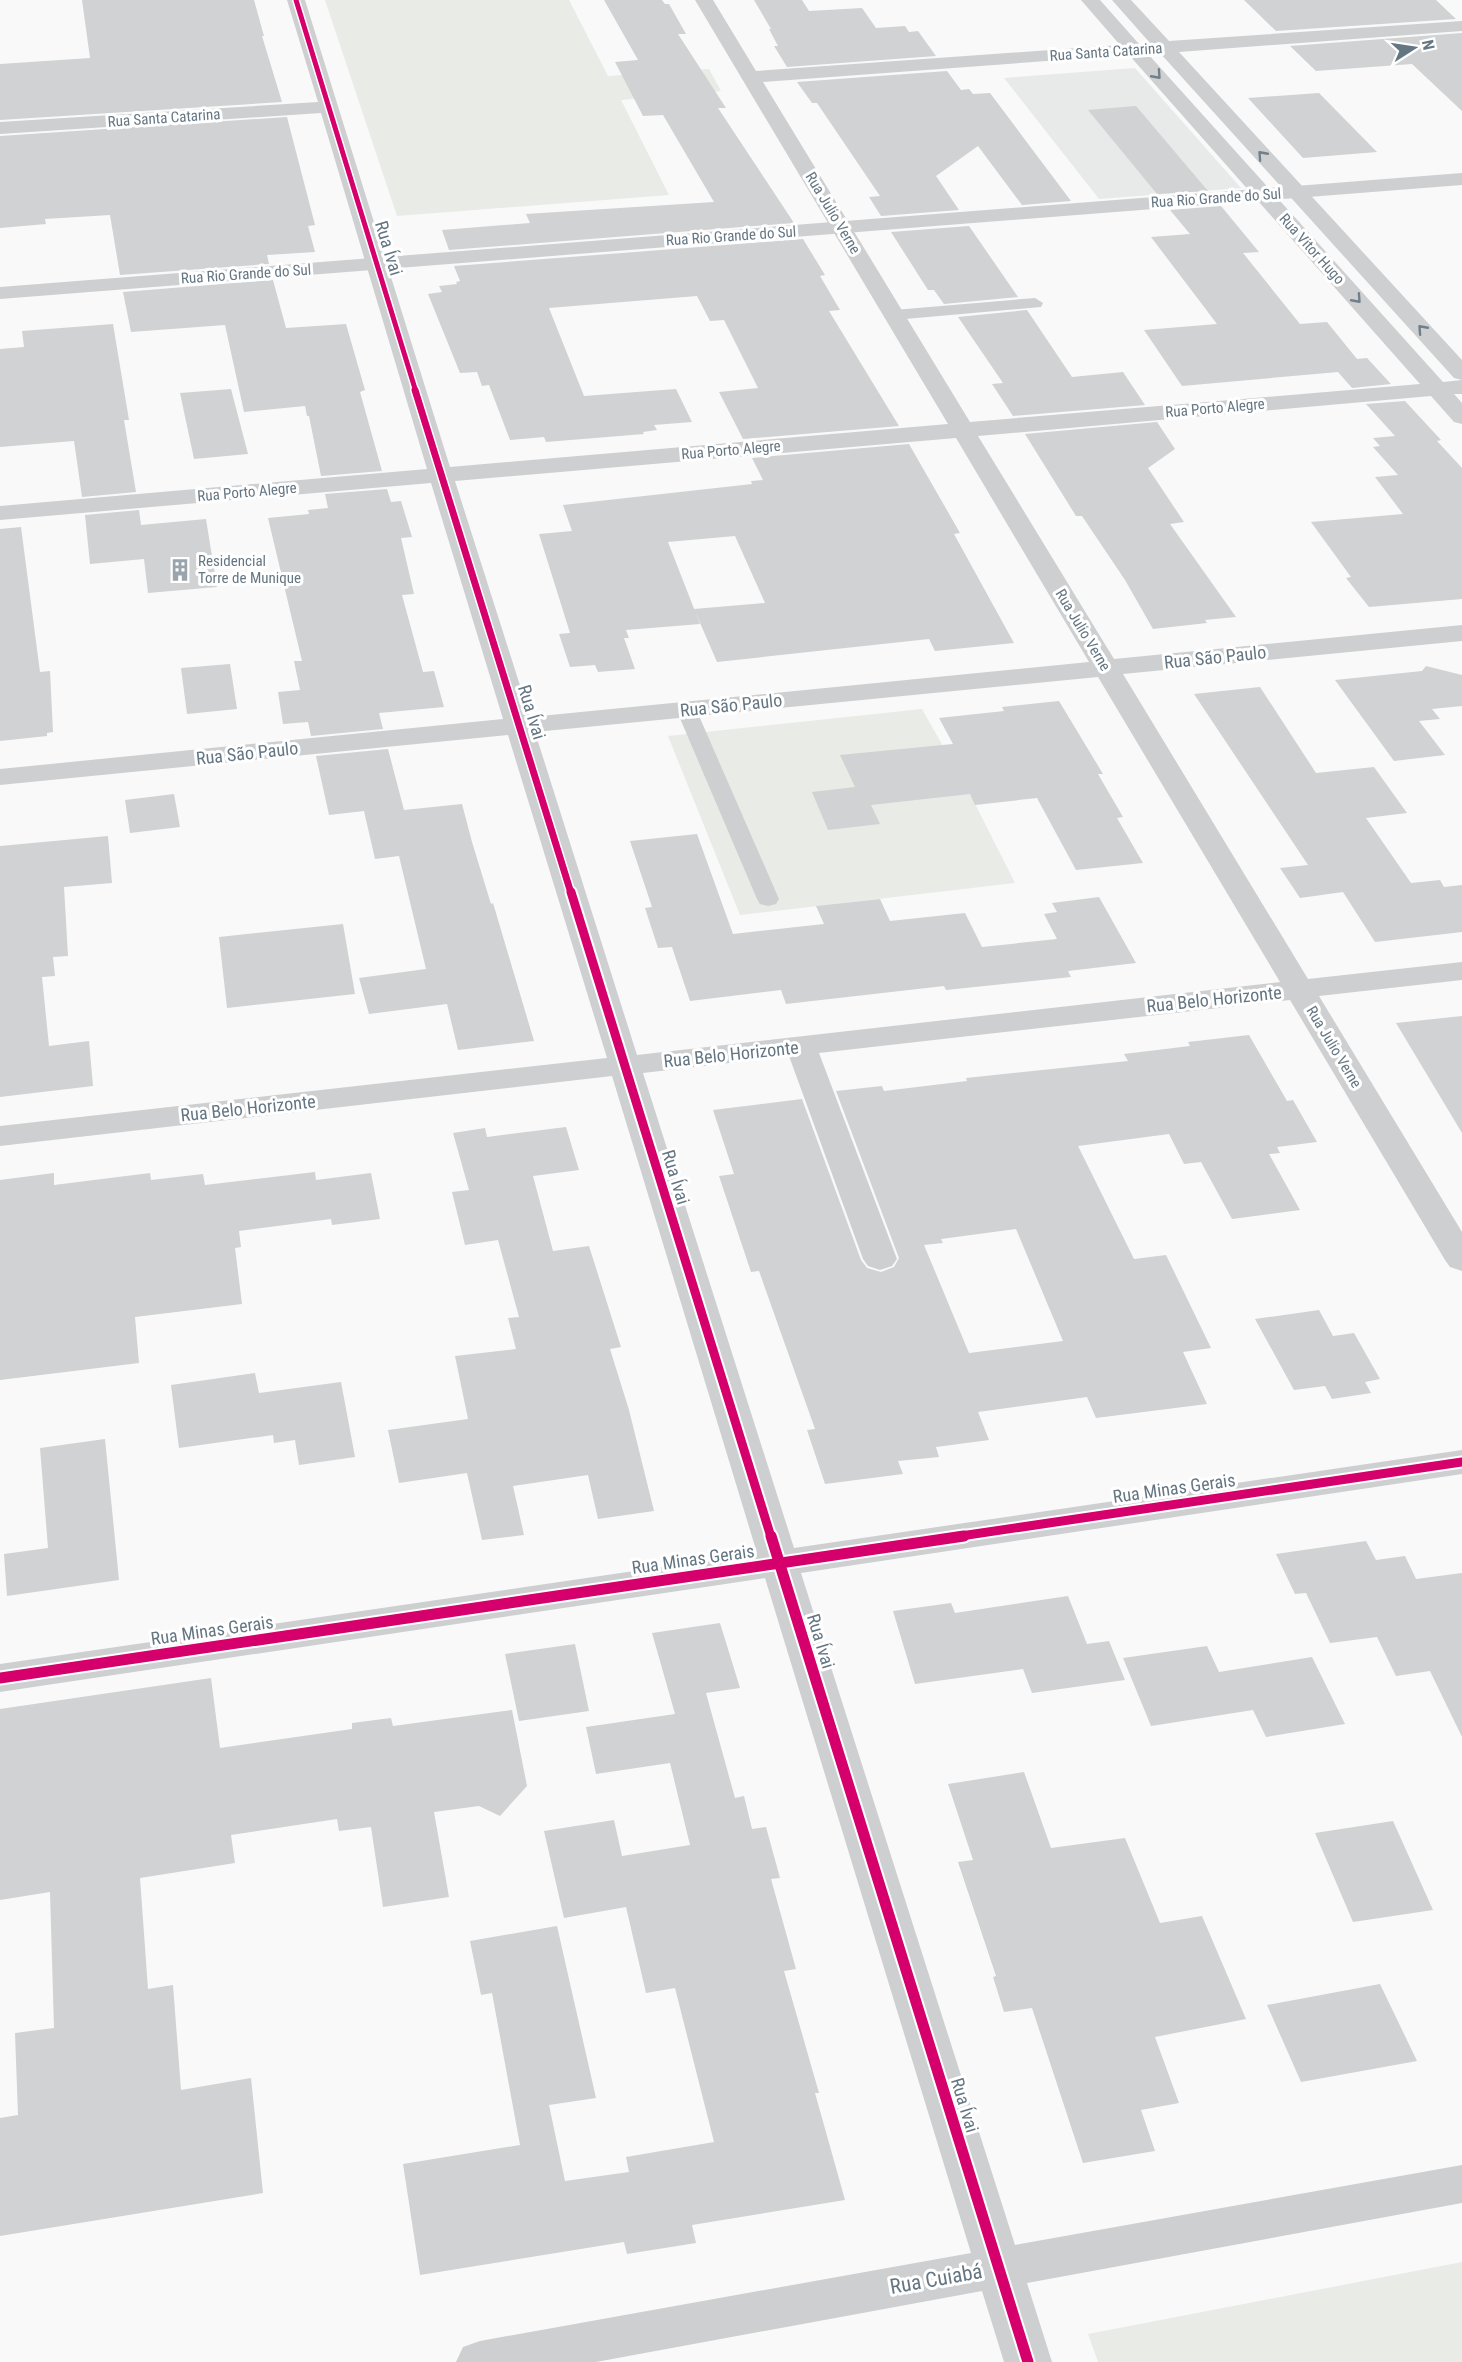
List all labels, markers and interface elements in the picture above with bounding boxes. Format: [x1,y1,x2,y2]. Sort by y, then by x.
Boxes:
north arrow [1384,18,1444,78]
text: N [1418,38,1438,52]
street label: Rua Santa Catarina [1049,39,1163,65]
one-way arrow [1150,68,1161,79]
street label: Rua Santa Catarina [107,105,221,131]
one-way arrow [1258,151,1269,161]
street label: Rua Julio Verne [802,169,864,257]
street label: Rua Rio Grande do Sul [1150,184,1282,212]
street label: Rua Vitor Hugo [1276,210,1348,288]
street label: Rua Ívai [371,218,407,278]
street label: Rua Rio Grande do Sul [665,222,797,250]
street label: Rua Rio Grande do Sul [180,260,312,288]
one-way arrow [1350,292,1361,303]
one-way arrow [1419,326,1430,337]
street label: Rua Porto Alegre [1165,395,1265,421]
street label: Rua Porto Alegre [681,437,781,463]
street label: Rua Porto Alegre [197,479,297,505]
place label: Residencial Torre de Munique [198,552,301,587]
building icon: Residencial Torre de Munique [167,557,193,583]
street label: Rua Julio Verne [1052,586,1114,674]
street label: Rua São Paulo [1163,641,1267,673]
street label: Rua Ívai [514,682,550,742]
street label: Rua São Paulo [679,689,783,721]
street label: Rua São Paulo [195,737,299,769]
street label: Rua Belo Horizonte [1145,981,1283,1017]
street label: Rua Julio Verne [1303,1003,1365,1091]
street label: Rua Belo Horizonte [662,1036,800,1072]
street label: Rua Belo Horizonte [179,1090,317,1126]
street label: Rua Ívai [658,1147,694,1207]
street label: Rua Minas Gerais [1111,1469,1237,1507]
street label: Rua Minas Gerais [630,1540,756,1578]
street label: Rua Minas Gerais [149,1611,275,1649]
street label: Rua Ívai [803,1611,839,1671]
street label: Rua Ívai [947,2075,983,2135]
street label: Rua Cuiabá [888,2259,984,2299]

